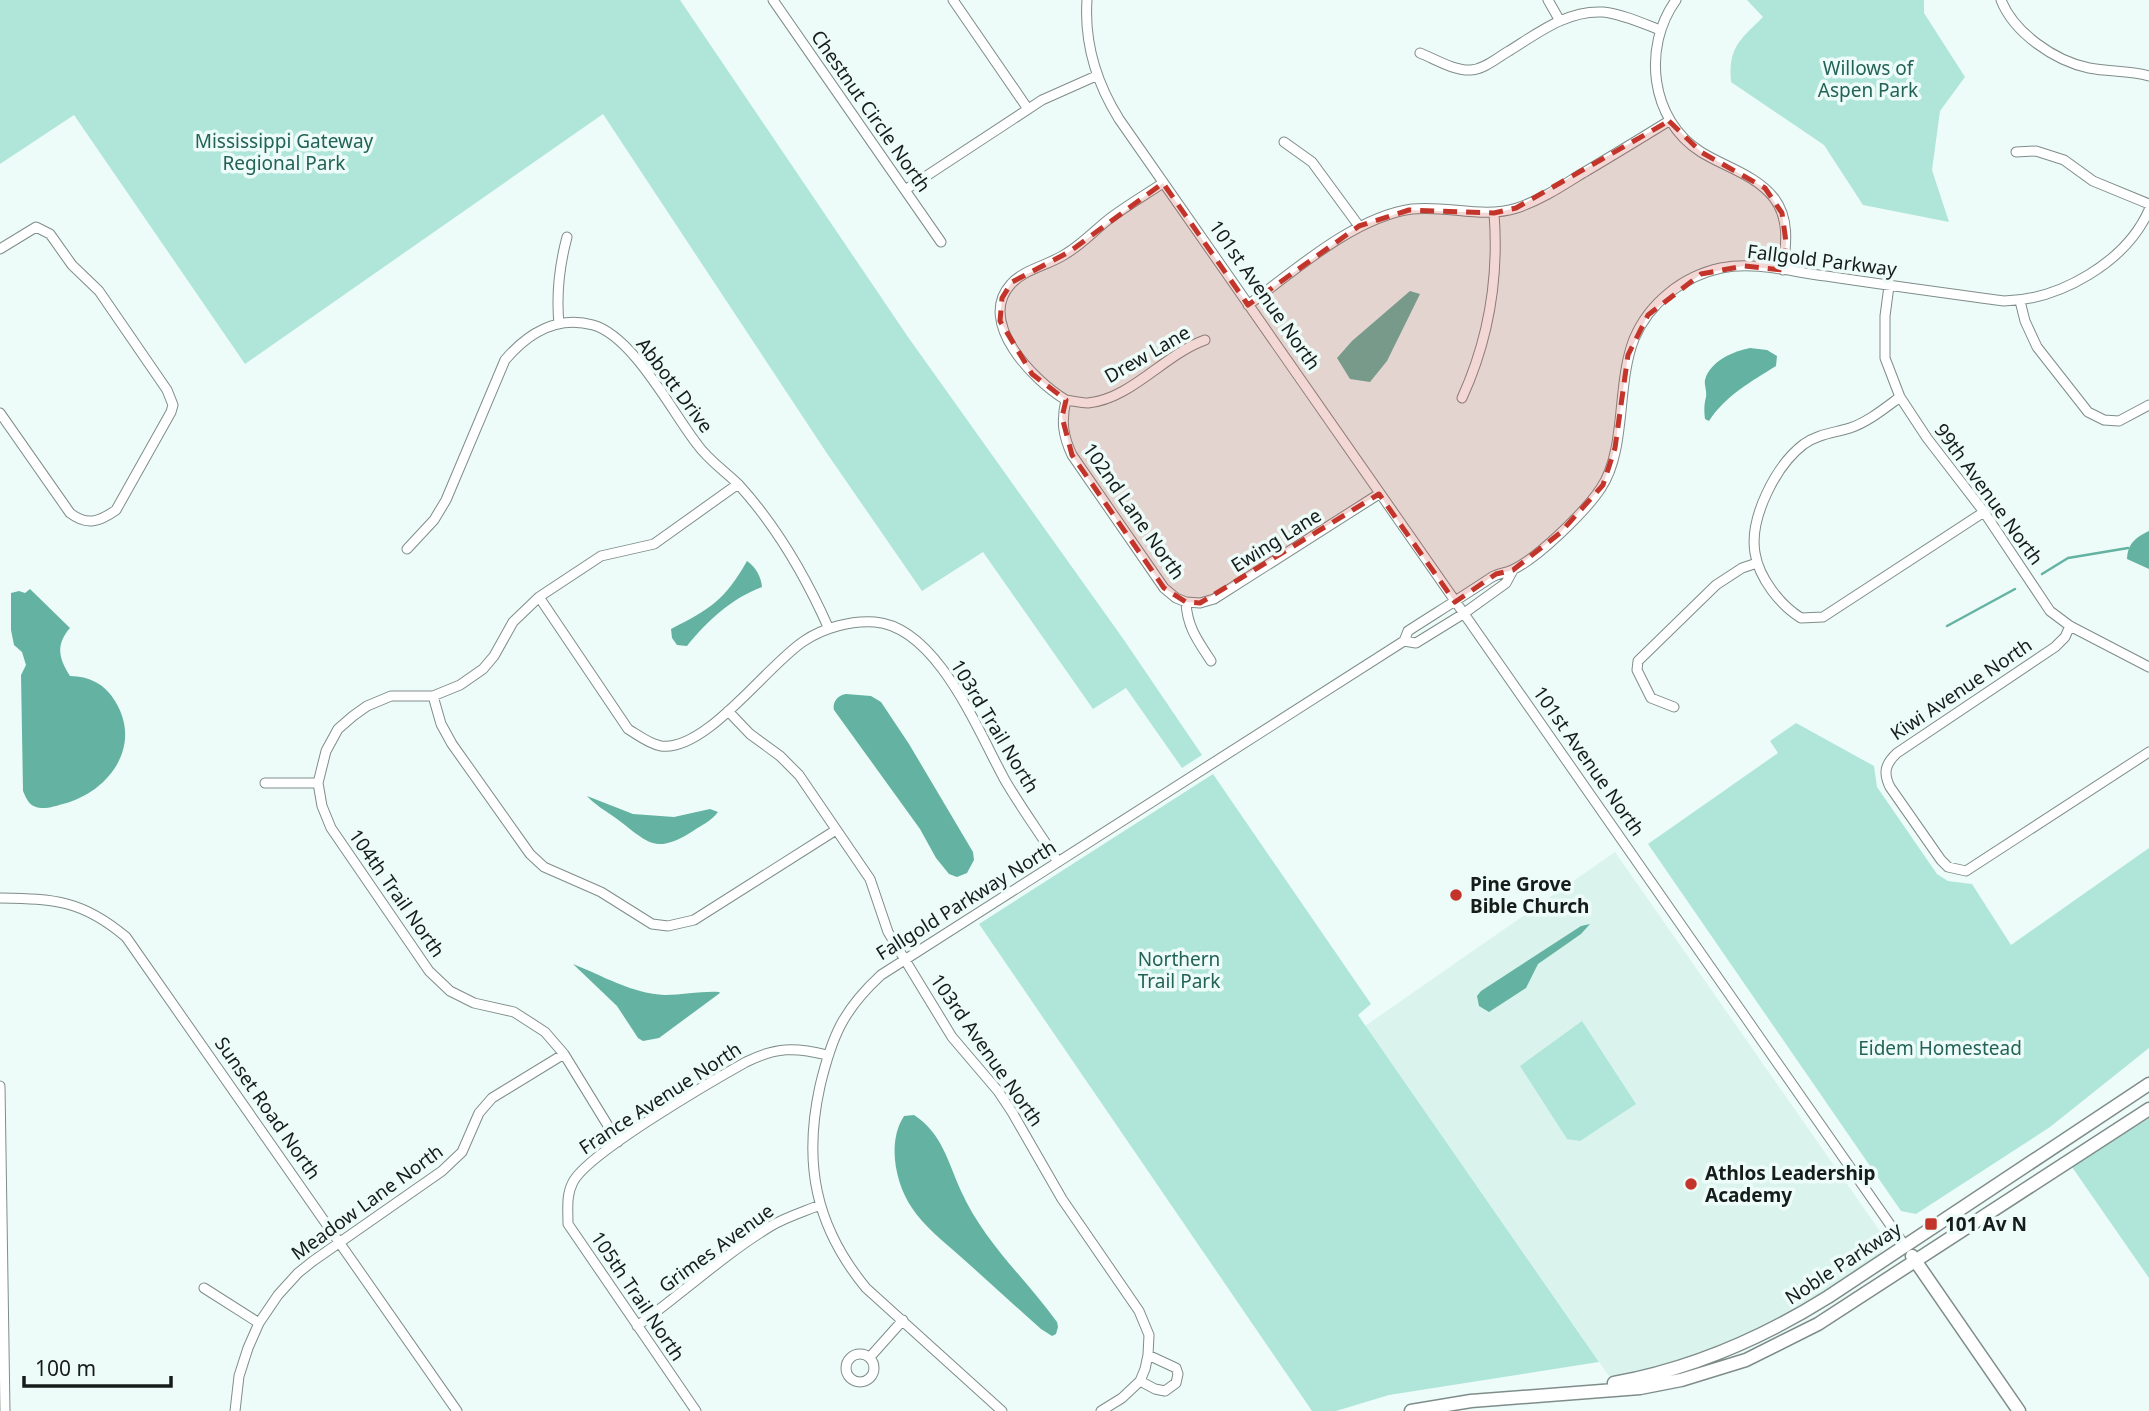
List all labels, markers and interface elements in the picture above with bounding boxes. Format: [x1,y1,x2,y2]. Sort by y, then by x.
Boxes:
street label: Chestnut Circle North [805,25,937,197]
park label: Willows of Aspen Park [1818,55,1918,103]
park label: Mississippi Gateway Regional Park [195,128,374,176]
street label: 101st Avenue North [1203,215,1327,375]
street label: Fallgold Parkway [1746,238,1899,282]
street label: Drew Lane [1100,319,1194,389]
street label: Abbott Drive [631,332,719,438]
street label: 99th Avenue North [1929,418,2049,570]
street label: 102nd Lane North [1077,437,1191,585]
street label: Ewing Lane [1226,502,1326,578]
street label: Kiwi Avenue North [1885,632,2037,746]
street label: 103rd Trail North [945,654,1045,798]
street label: 101st Avenue North [1527,681,1651,841]
street label: 104th Trail North [343,824,451,962]
street label: Fallgold Parkway North [871,834,1061,966]
place label: Pine Grove Bible Church [1470,871,1589,919]
marker: Pine Grove Bible Church [1448,887,1464,903]
park label: Northern Trail Park [1138,946,1220,994]
street label: 103rd Avenue North [925,969,1049,1131]
street label: Sunset Road North [209,1032,327,1184]
park label: Eidem Homestead [1858,1035,2022,1061]
street label: France Avenue North [574,1036,746,1160]
street label: Meadow Lane North [286,1138,448,1266]
place label: Athlos Leadership Academy [1705,1160,1876,1208]
marker: Athlos Leadership Academy [1683,1176,1699,1192]
street label: Grimes Avenue [653,1198,779,1298]
place label: 101 Av N [1945,1211,2027,1237]
street label: Noble Parkway [1780,1216,1906,1310]
marker: 101 Av N [1923,1216,1939,1232]
street label: 105th Trail North [585,1226,691,1366]
scale bar [24,1344,172,1388]
text: 100 m [35,1354,96,1382]

